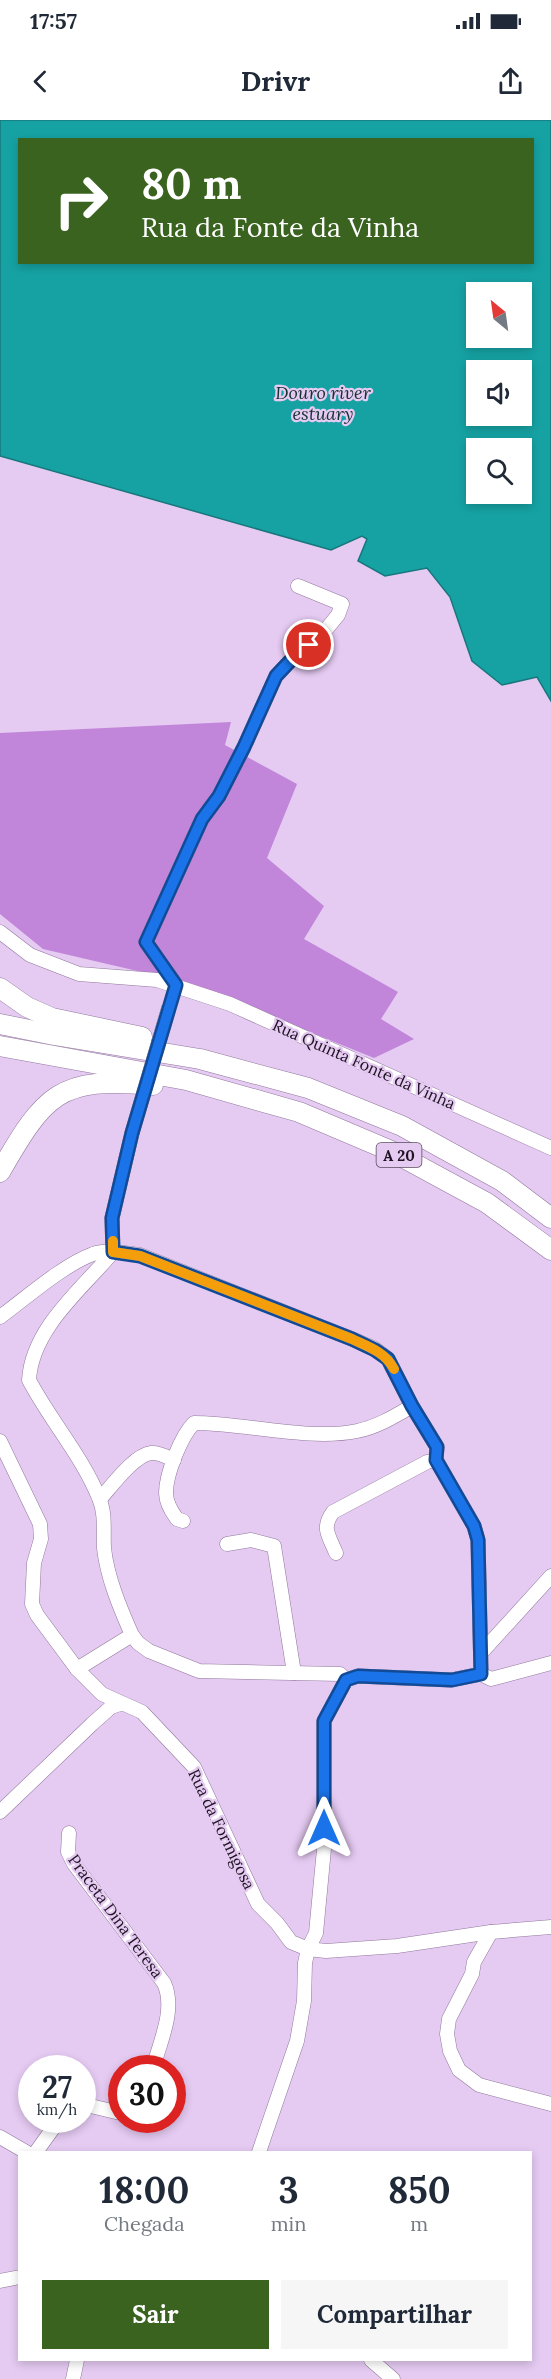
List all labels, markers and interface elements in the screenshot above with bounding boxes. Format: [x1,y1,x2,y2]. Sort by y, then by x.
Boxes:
text: 17:57 [30,7,77,35]
text: Drivr [241,64,310,98]
icon: back [24,65,57,98]
icon: share [494,65,527,98]
text: 80 m [141,157,241,211]
icon: right [42,162,120,240]
text: Rua da Fonte da Vinha [141,210,419,244]
north arrow [466,282,532,348]
map controls [466,282,532,504]
button: sound [466,360,532,426]
water label: Douro river estuary [275,381,372,425]
button: search [466,438,532,504]
pin [283,619,334,670]
icon: arrive [292,628,325,661]
street label: Rua Quinta Fonte da Vinha [270,1015,458,1113]
road number: A 20 [376,1143,422,1167]
street label: Rua da Formigosa [184,1766,260,1892]
position arrow [292,1796,356,1860]
street label: Praceta Dina Teresa [64,1850,168,1982]
speed limit sign: 30 [108,2055,186,2133]
text: 27 [42,2068,72,2106]
text: km/h [37,2100,77,2119]
text: 18:00 [99,2167,189,2213]
text: 3 [278,2167,299,2213]
text: 850 [388,2167,451,2213]
text: Chegada [104,2211,185,2236]
text: min [271,2211,306,2236]
text: m [410,2211,428,2236]
button: Sair [42,2280,269,2349]
button: Compartilhar [281,2280,508,2349]

